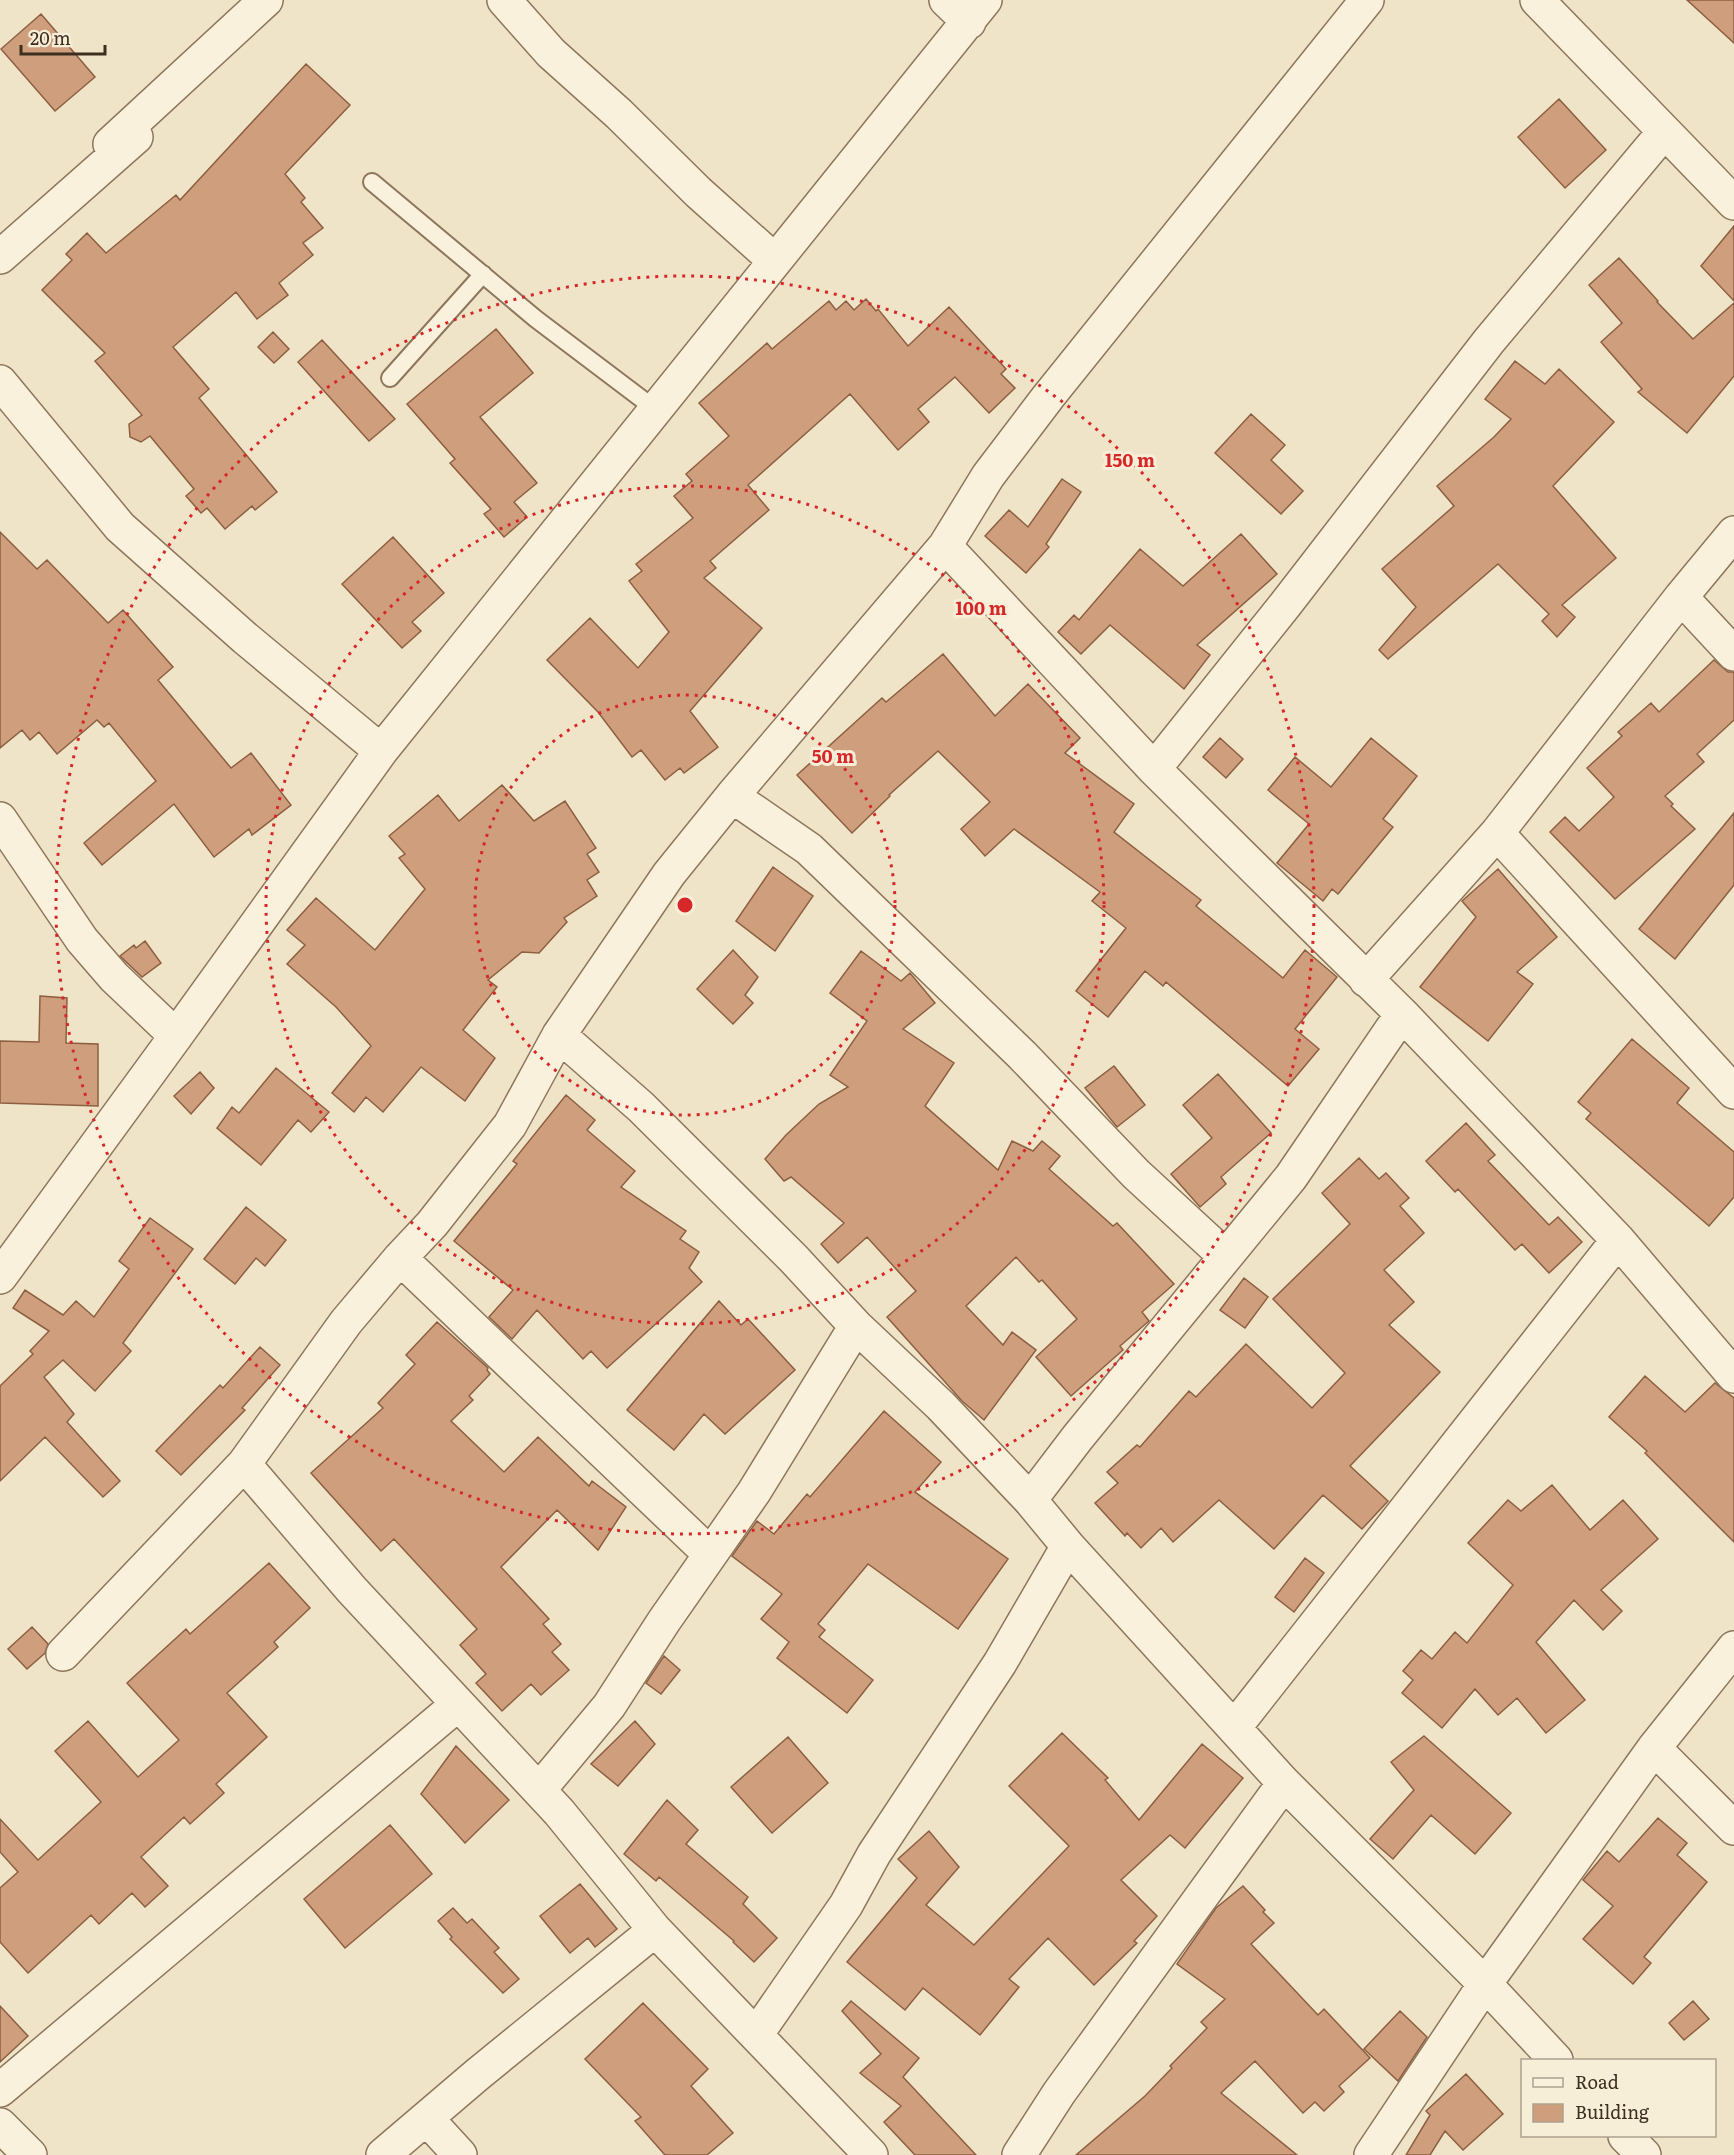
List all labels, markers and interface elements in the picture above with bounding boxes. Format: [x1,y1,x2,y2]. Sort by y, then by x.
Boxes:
scale bar [21,18,105,56]
text: 20 m [30,24,71,51]
text: 150 m [1105,446,1155,473]
text: 100 m [955,594,1007,621]
text: 50 m [812,742,854,769]
centre of rings [675,895,695,915]
legend [1521,2059,1716,2137]
text: Road [1575,2068,1619,2095]
text: Building [1575,2098,1650,2125]

